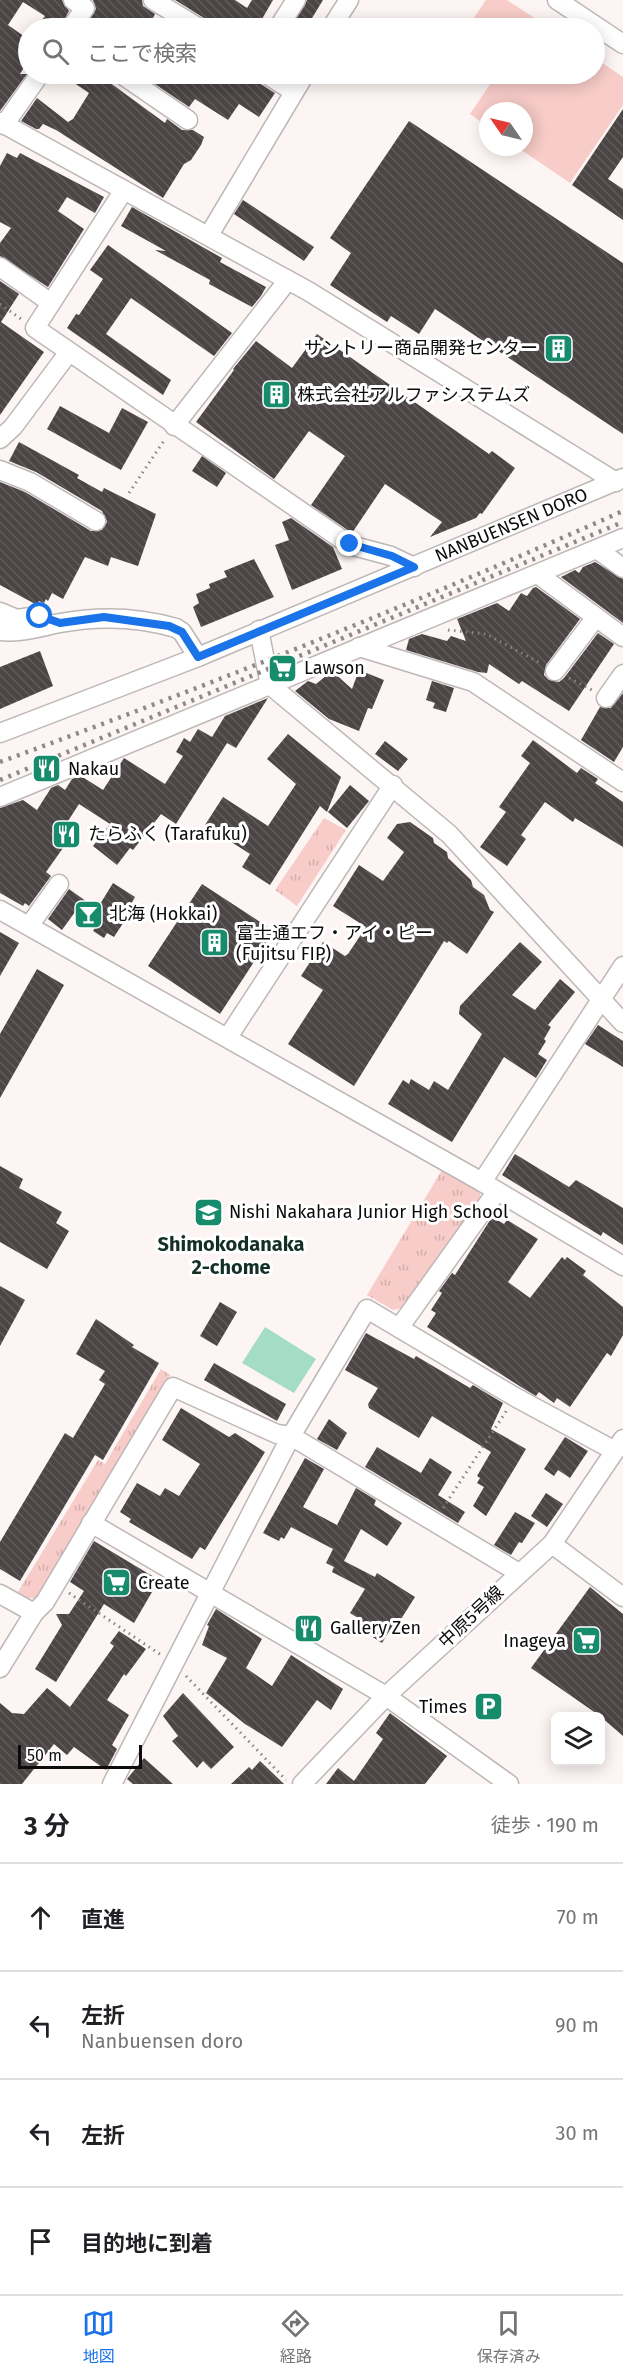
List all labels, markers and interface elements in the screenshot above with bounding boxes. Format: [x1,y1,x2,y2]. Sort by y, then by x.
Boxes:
search box [18,18,605,84]
icon: search [39,35,72,68]
text: ここで検索 [87,40,197,67]
north arrow [479,102,533,156]
building icon: サントリー商品開発センター [543,332,575,364]
place label: サントリー商品開発センター [304,337,538,359]
building icon: 株式会社アルファシステムズ [260,379,292,411]
place label: 株式会社アルファシステムズ [297,384,530,406]
street label: NANBUENSEN DORO [432,483,591,567]
route end [336,530,362,556]
route start [26,602,52,628]
supermarket icon: Lawson [267,652,299,684]
place label: Lawson [304,657,365,679]
restaurant icon: Nakau [31,753,63,785]
place label: Nakau [68,758,119,780]
restaurant icon: たらふく (Tarafuku) [51,818,83,850]
place label: たらふく (Tarafuku) [88,823,247,845]
bar icon: 北海 (Hokkai) [72,898,104,930]
place label: 北海 (Hokkai) [109,903,217,925]
place label: 富士通エフ・アイ・ピー (Fujitsu FIP) [236,922,433,965]
building icon: 富士通エフ・アイ・ピー (Fujitsu FIP) [199,927,231,959]
school or university icon: Nishi Nakahara Junior High School [192,1196,224,1228]
place label: Nishi Nakahara Junior High School [229,1201,508,1223]
district label: Shimokodanaka 2-chome [158,1232,304,1279]
supermarket icon: Create [101,1567,133,1599]
place label: Create [138,1572,190,1594]
street label: 中原5号線 [434,1581,508,1653]
restaurant icon: Gallery Zen [293,1612,325,1644]
place label: Gallery Zen [330,1617,421,1639]
supermarket icon: Inageya [571,1625,603,1657]
place label: Inageya [503,1630,566,1652]
parking icon: Times [472,1691,504,1723]
place label: Times [419,1696,467,1718]
map controls [551,1712,605,1766]
button: layers [551,1712,605,1766]
scale bar [18,1742,142,1770]
text: 50 m [27,1746,62,1765]
text: 3 分 [24,1811,70,1842]
text: 徒歩 · 190 m [491,1813,599,1837]
icon: ahead [24,1901,57,1934]
text: 70 m [557,1905,599,1929]
text: 直進 [81,1906,125,1933]
text: 左折 [81,2002,125,2029]
icon: left [24,2009,57,2042]
text: 90 m [555,2013,599,2037]
text: Nanbuensen doro [81,2029,243,2053]
icon: left [24,2117,57,2150]
text: 30 m [555,2121,599,2145]
text: 左折 [81,2122,125,2149]
icon: arrive [24,2225,57,2258]
text: 目的地に到着 [81,2230,213,2257]
tab: 地図 [82,2307,115,2367]
tab: 経路 [279,2307,312,2367]
tab: 保存済み [477,2307,541,2367]

